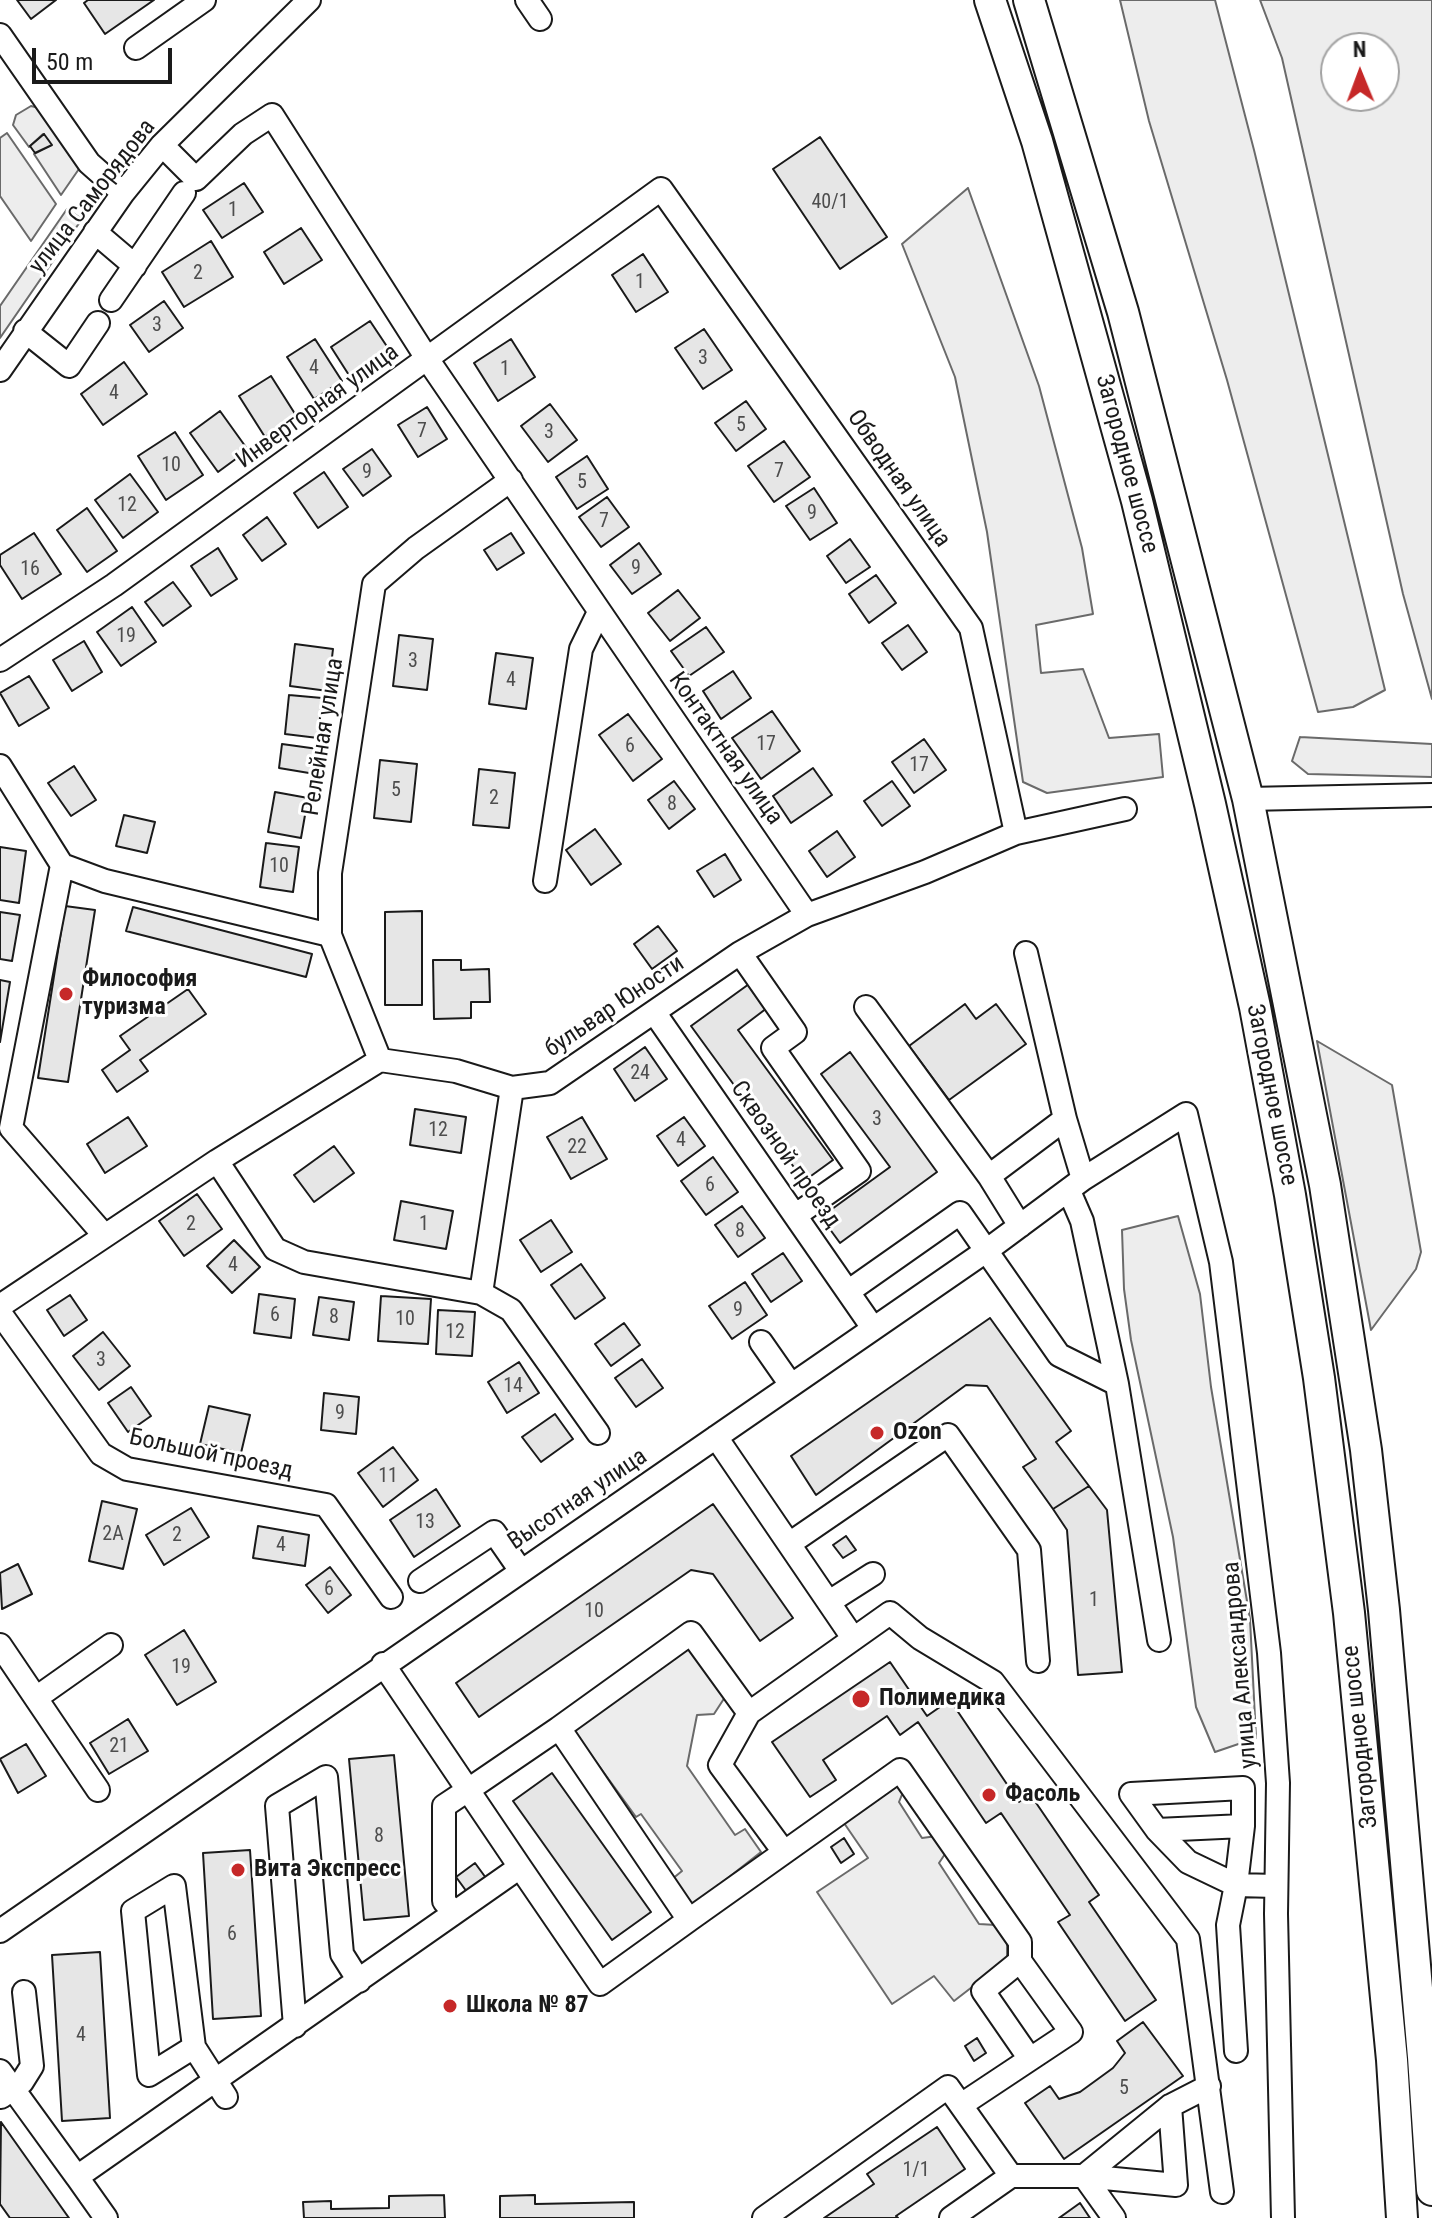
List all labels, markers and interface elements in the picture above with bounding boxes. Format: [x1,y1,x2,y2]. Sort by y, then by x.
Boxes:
scale bar [36,32,176,82]
north arrow [1320,32,1400,112]
text: N [1353,37,1367,62]
text: 50 m [46,48,93,76]
street label: улица Саморядова [24,114,162,280]
house number: 40/1 [811,191,849,215]
house number: 1 [228,199,238,223]
house number: 2 [193,262,203,286]
house number: 1 [635,271,645,295]
house number: 3 [152,314,162,338]
street label: Инверторная улица [231,338,405,476]
house number: 3 [698,347,708,371]
house number: 4 [309,357,319,381]
house number: 1 [500,358,510,382]
street label: Загородное шоссе [1088,371,1164,557]
house number: 4 [109,382,119,406]
street label: Обводная улица [840,405,956,553]
house number: 5 [736,414,746,438]
house number: 7 [417,420,427,444]
house number: 3 [544,421,554,445]
house number: 10 [161,454,181,478]
house number: 7 [774,460,784,484]
house number: 9 [362,461,372,485]
house number: 5 [577,471,587,495]
house number: 12 [117,494,137,518]
house number: 9 [807,502,817,526]
house number: 7 [599,510,609,534]
house number: 9 [631,557,641,581]
house number: 16 [20,558,40,582]
house number: 19 [116,625,136,649]
house number: 3 [408,650,418,674]
street label: Релейная улица [297,656,351,818]
street label: Контактная улица [662,667,788,831]
house number: 4 [506,669,516,693]
house number: 17 [756,733,776,757]
house number: 6 [625,735,635,759]
house number: 17 [909,754,929,778]
house number: 5 [391,779,401,803]
house number: 2 [489,787,499,811]
house number: 8 [667,793,677,817]
house number: 10 [269,855,289,879]
street label: бульвар Юности [540,950,690,1064]
place label: Философия туризма [82,966,197,1022]
marker: Философия туризма [57,985,75,1003]
street label: Загородное шоссе [1239,1002,1303,1188]
house number: 24 [630,1062,650,1086]
street label: Сквозной проезд [724,1076,846,1234]
house number: 3 [872,1108,882,1132]
house number: 12 [428,1119,448,1143]
house number: 4 [676,1129,686,1153]
house number: 22 [567,1136,587,1160]
house number: 6 [705,1174,715,1198]
house number: 2 [186,1213,196,1237]
house number: 1 [419,1213,429,1237]
house number: 8 [735,1220,745,1244]
house number: 4 [228,1254,238,1278]
house number: 9 [733,1299,743,1323]
house number: 6 [270,1304,280,1328]
house number: 8 [329,1306,339,1330]
house number: 10 [395,1308,415,1332]
house number: 12 [445,1321,465,1345]
house number: 3 [96,1349,106,1373]
house number: 14 [503,1375,523,1399]
house number: 9 [335,1402,345,1426]
place label: Ozon [893,1419,942,1447]
street label: Большой проезд [127,1424,295,1486]
marker: Ozon [868,1424,886,1442]
street label: Высотная улица [503,1443,653,1557]
house number: 11 [378,1465,398,1489]
house number: 13 [415,1511,435,1535]
house number: 2А [102,1523,124,1547]
house number: 2 [172,1524,182,1548]
house number: 4 [276,1534,286,1558]
street label: улица Александрова [1218,1560,1264,1770]
house number: 6 [324,1578,334,1602]
house number: 1 [1089,1589,1099,1613]
house number: 10 [584,1600,604,1624]
street label: Загородное шоссе [1337,1644,1385,1830]
house number: 19 [171,1656,191,1680]
place label: Полимедика [879,1685,1006,1713]
marker: Полимедика [850,1688,872,1710]
house number: 21 [109,1735,129,1759]
place label: Фасоль [1005,1781,1080,1809]
marker: Фасоль [980,1786,998,1804]
house number: 8 [374,1825,384,1849]
place label: Вита Экспресс [254,1856,401,1884]
marker: Вита Экспресс [229,1861,247,1879]
house number: 6 [227,1923,237,1947]
place label: Школа № 87 [466,1992,589,2020]
marker: Школа № 87 [441,1997,459,2015]
house number: 4 [76,2024,86,2048]
house number: 5 [1119,2077,1129,2101]
house number: 1/1 [902,2159,930,2183]

